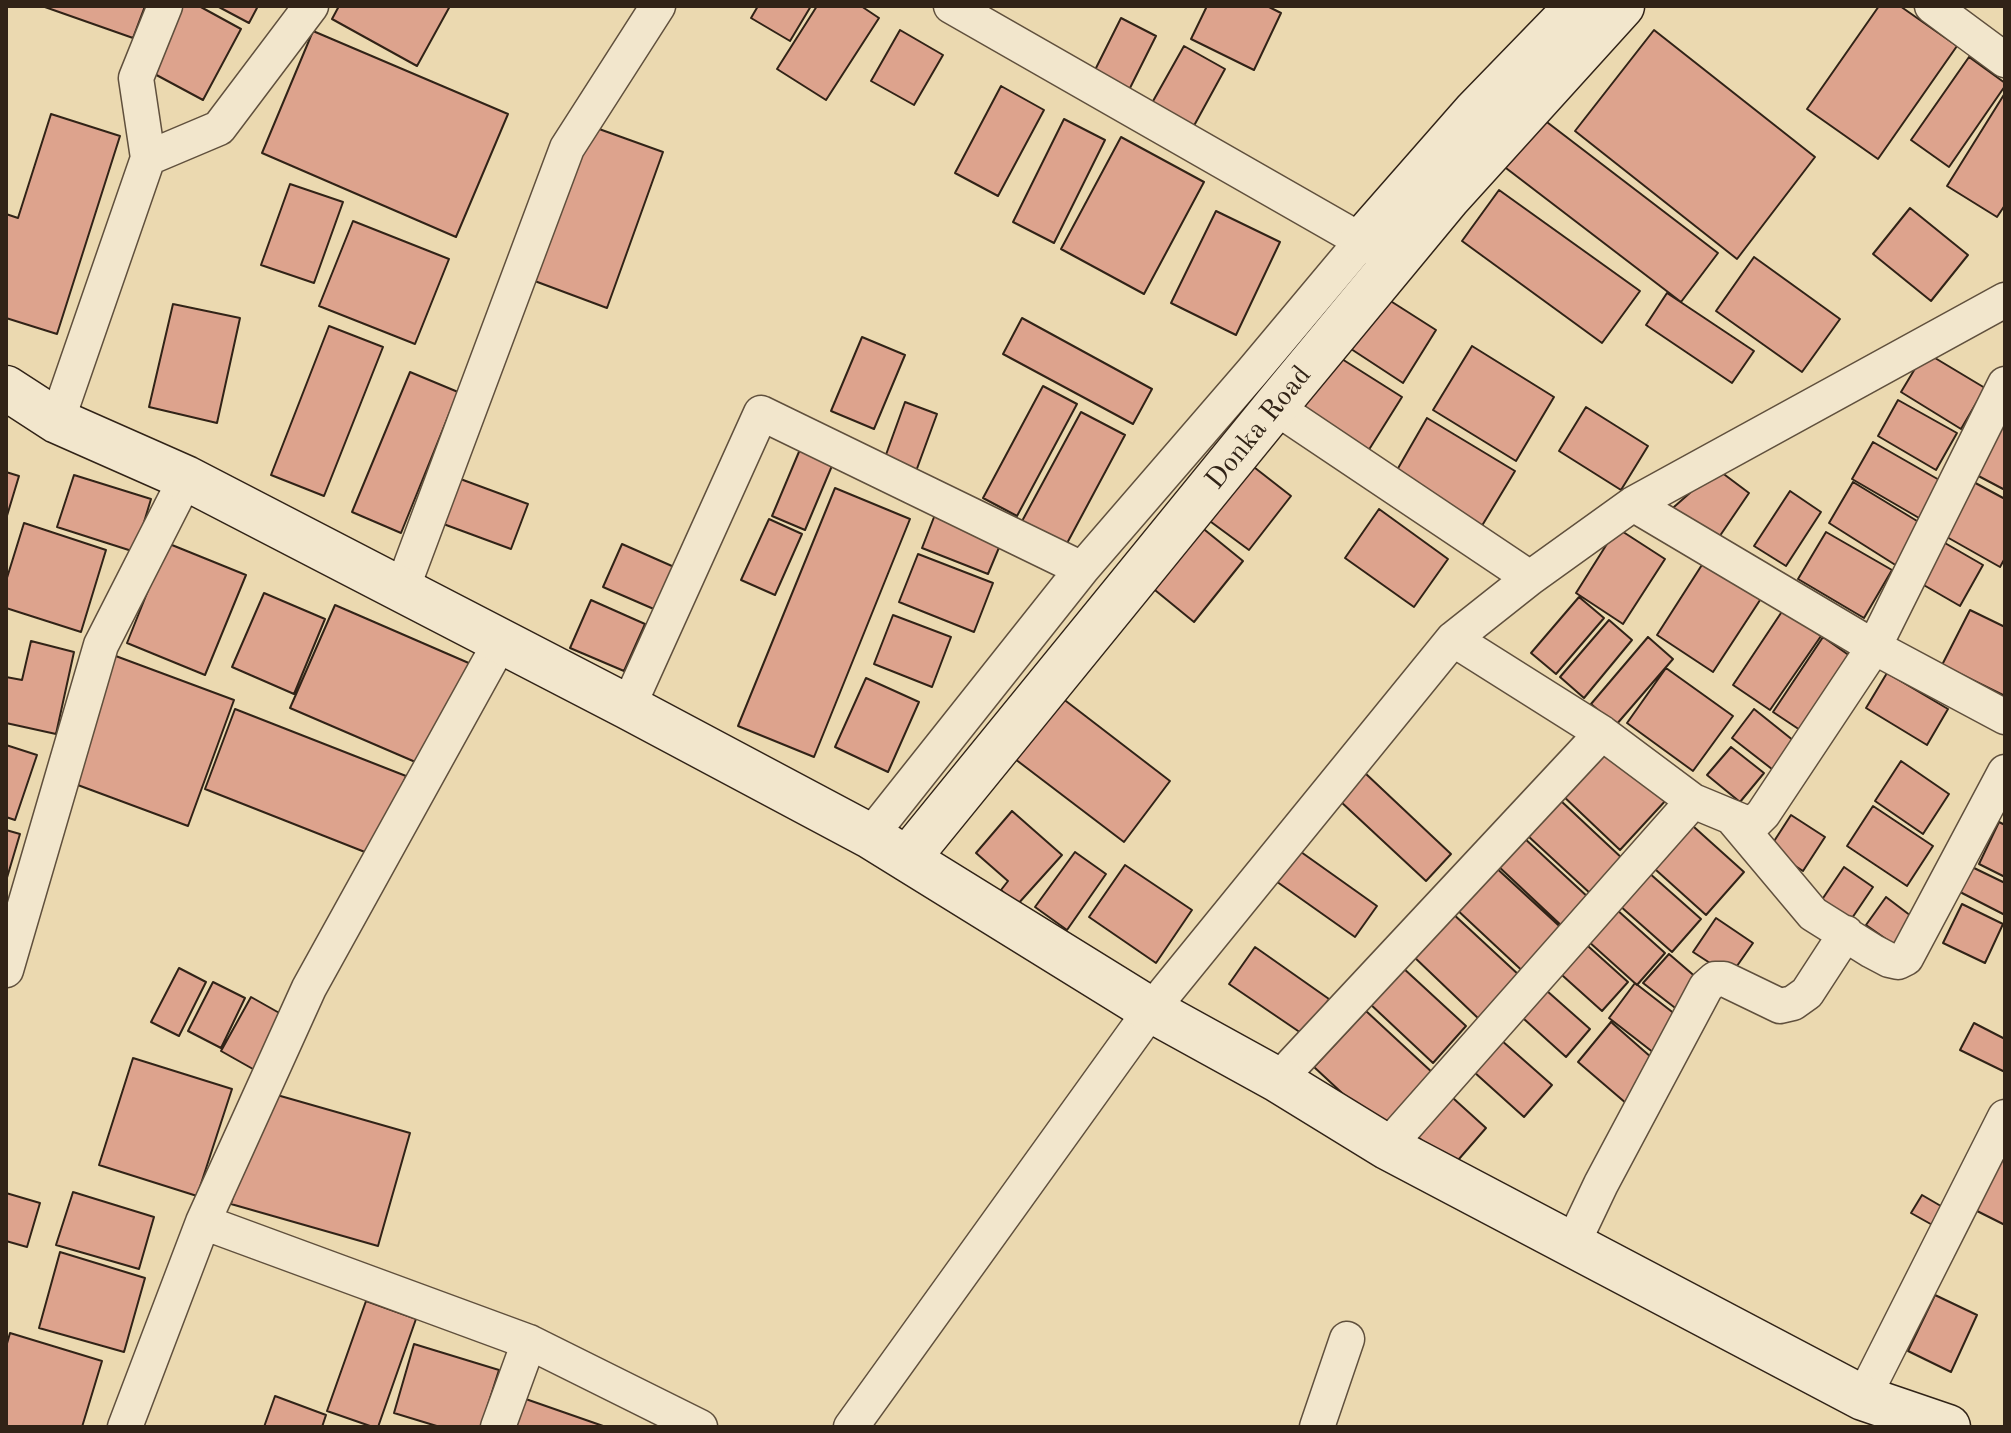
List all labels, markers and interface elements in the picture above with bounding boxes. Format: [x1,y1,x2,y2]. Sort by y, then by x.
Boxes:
street label: Donka Road [1199,359,1319,497]

